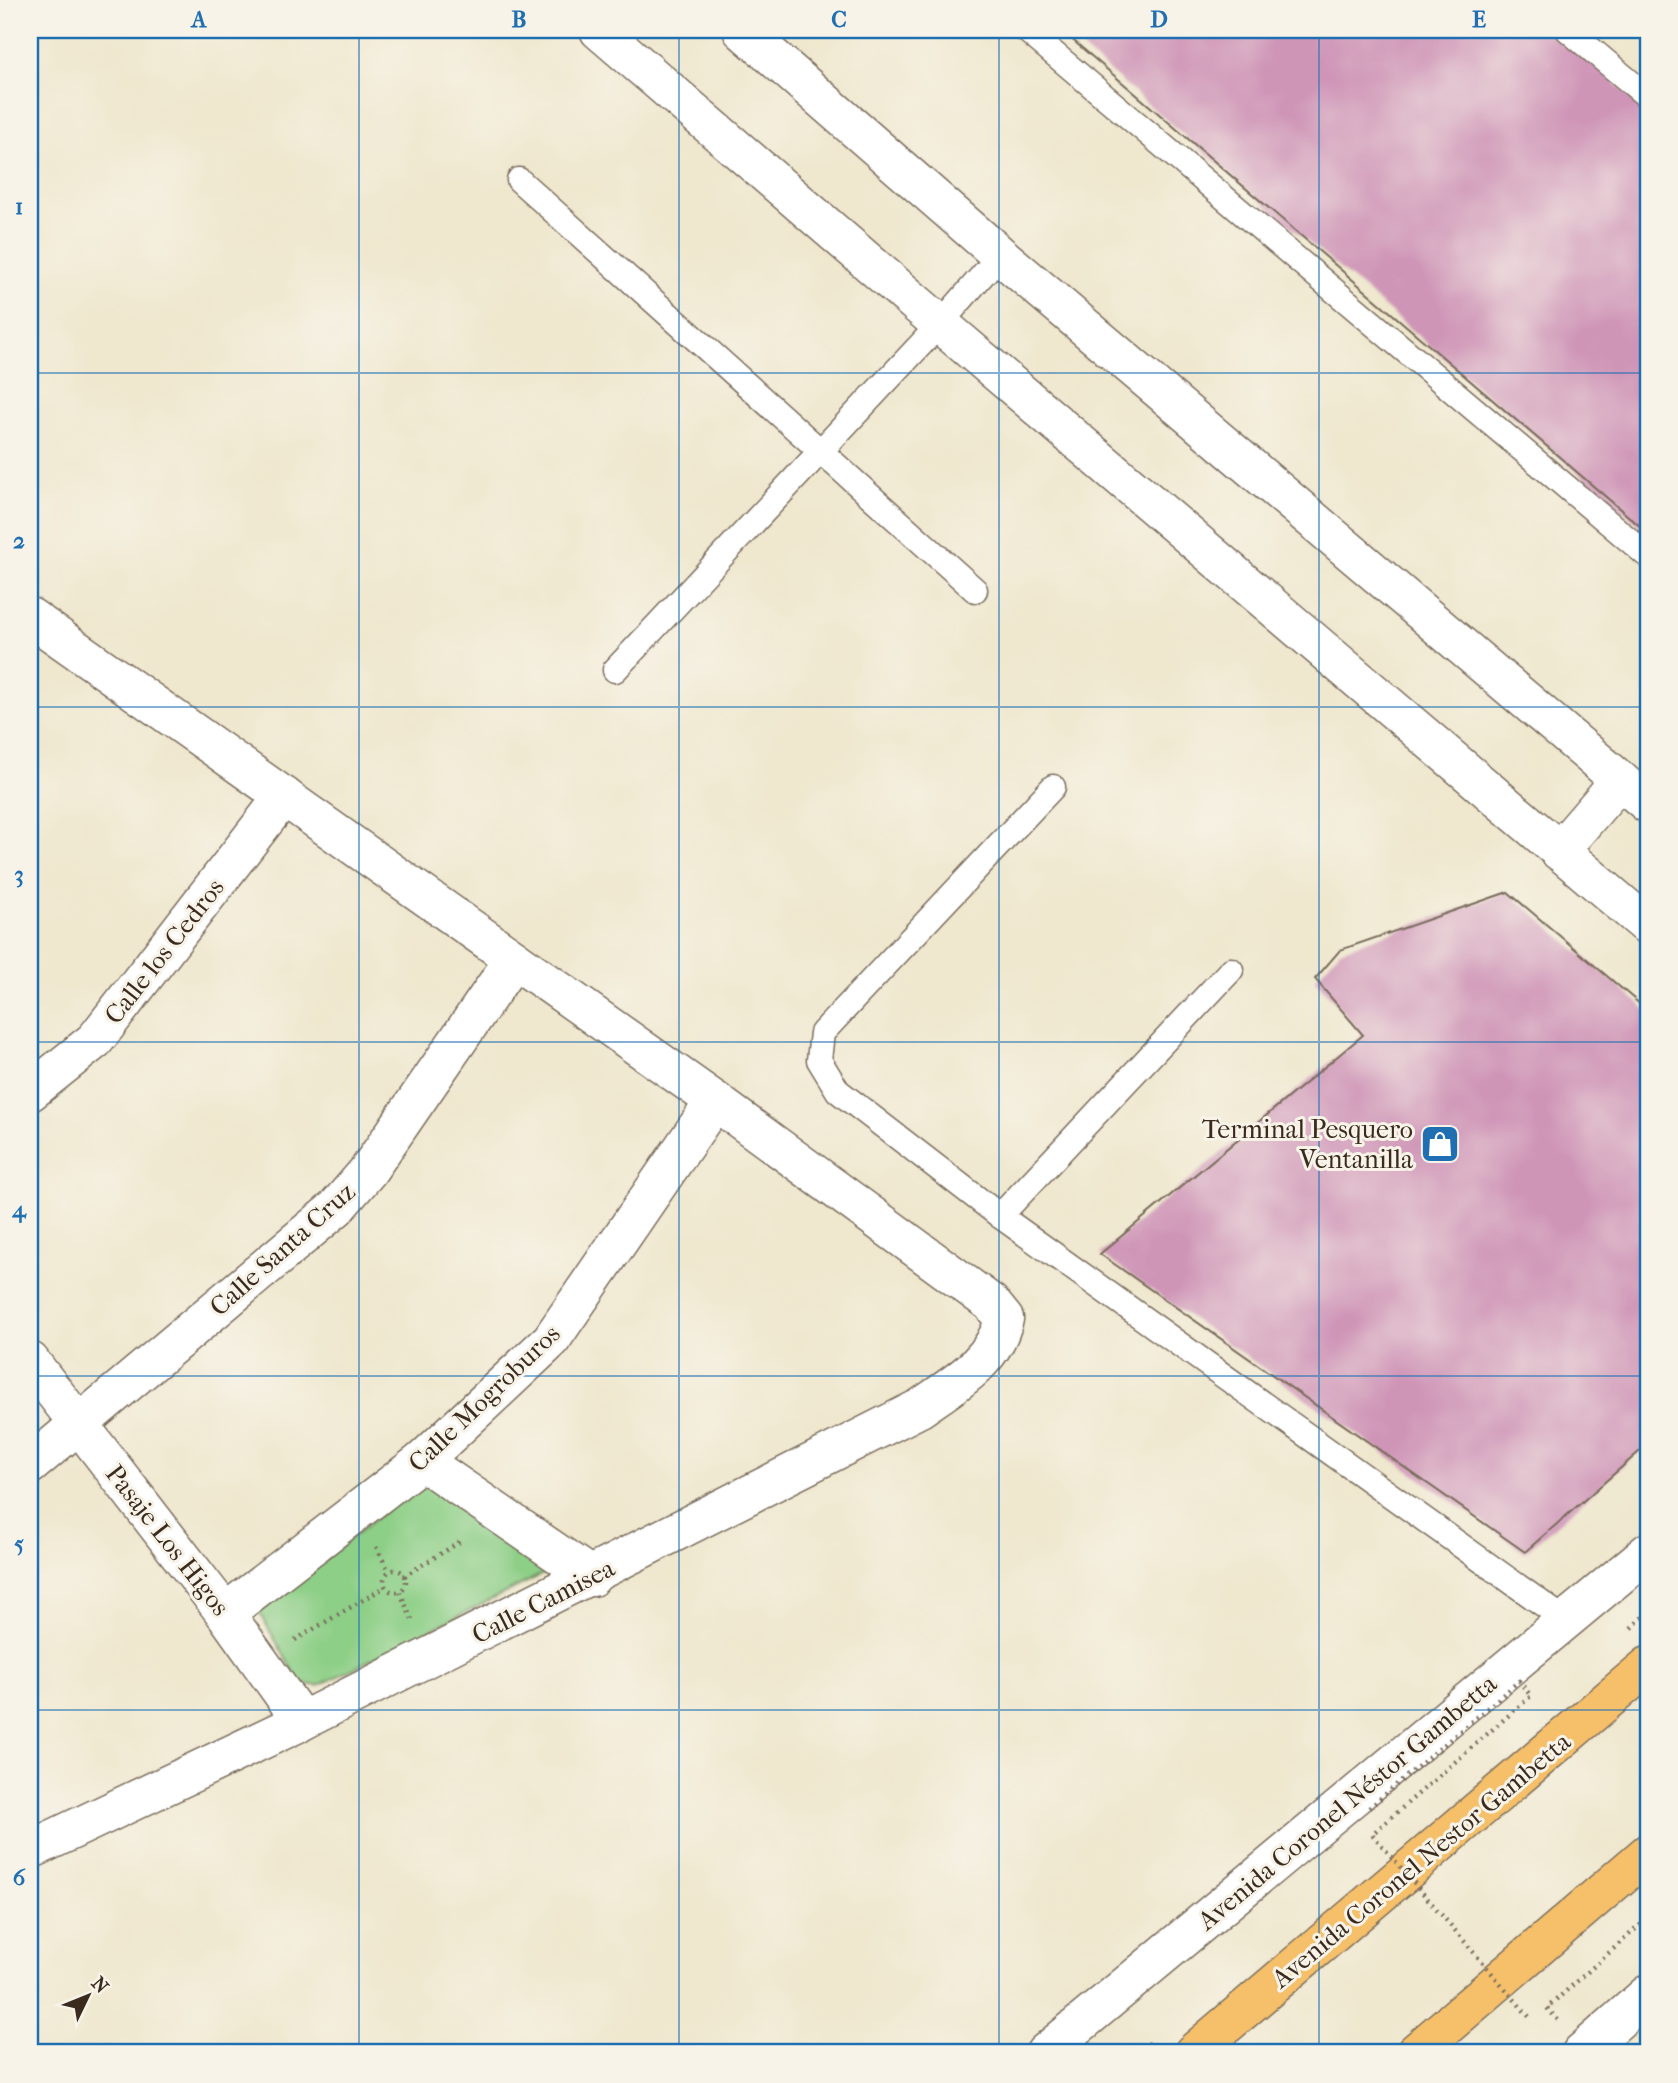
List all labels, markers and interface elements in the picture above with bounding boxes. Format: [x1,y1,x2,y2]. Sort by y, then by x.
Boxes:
text: A [190,6,208,33]
text: B [512,6,527,33]
text: C [831,6,847,33]
text: D [1150,6,1168,33]
text: E [1472,6,1486,33]
text: 1 [15,193,23,220]
text: 2 [13,527,25,554]
text: 3 [14,861,24,888]
street label: Calle los Cedros [98,873,231,1030]
place label: Terminal Pesquero Ventanilla [1202,1114,1414,1175]
shop icon: Terminal Pesquero Ventanilla [1419,1123,1461,1165]
street label: Calle Santa Cruz [204,1176,361,1323]
text: 4 [11,1196,27,1223]
street label: Calle Mogroburos [402,1318,567,1479]
street label: Pasaje Los Higos [99,1459,236,1622]
text: 5 [14,1530,24,1557]
street label: Calle Camisea [467,1552,620,1651]
street label: Avenida Coronel Néstor Gambetta [1191,1668,1504,1937]
street label: Avenida Coronel Nestor Gambetta [1265,1726,1578,1995]
text: 6 [13,1864,26,1891]
north arrow [52,1960,122,2030]
text: N [87,1972,113,1998]

